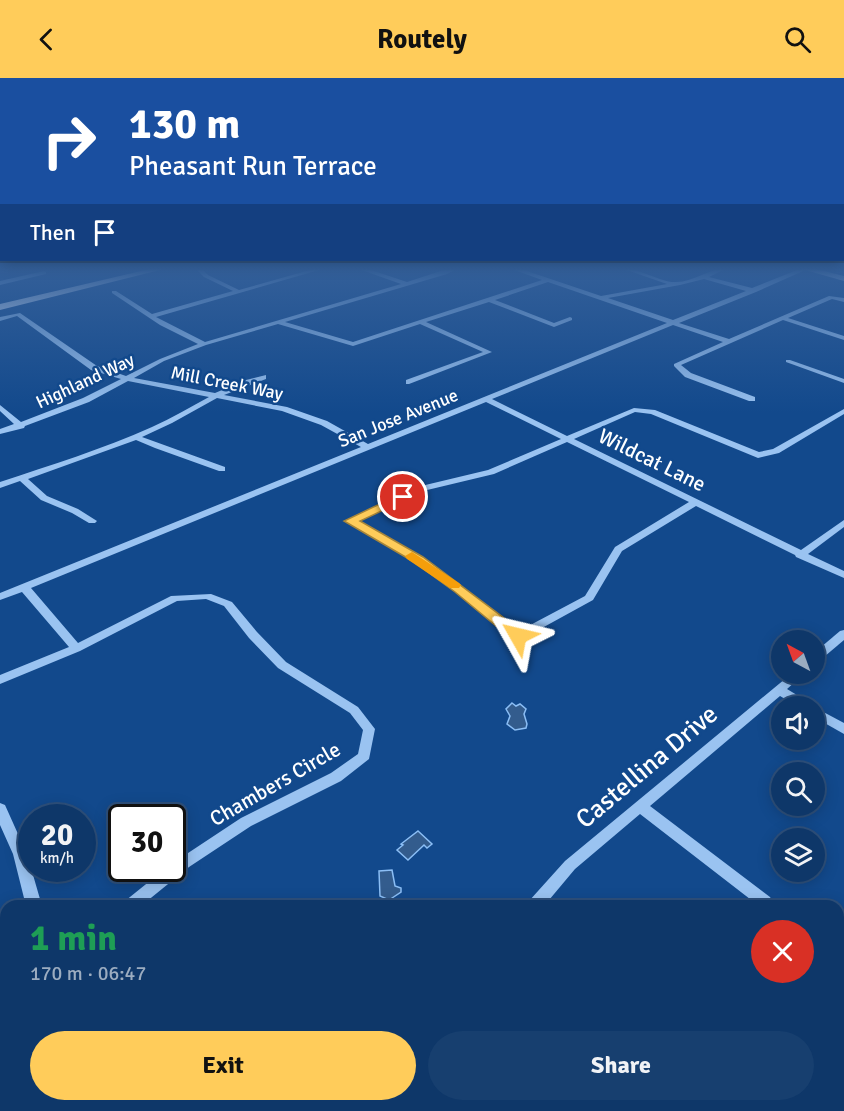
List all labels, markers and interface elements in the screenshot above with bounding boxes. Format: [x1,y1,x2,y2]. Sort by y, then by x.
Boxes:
icon: back [30,23,63,56]
text: Routely [377,23,467,56]
icon: search [781,23,814,56]
text: 130 m [129,99,240,150]
icon: right [30,102,108,180]
text: Pheasant Run Terrace [129,150,377,183]
icon: arrive [88,216,121,249]
text: Then [30,219,76,246]
street label: Highland Way [32,348,138,413]
street label: Mill Creek Way [169,361,286,405]
street label: San Jose Avenue [335,384,461,452]
street label: Wildcat Lane [594,423,710,497]
pin [377,471,428,522]
icon: arrive [386,480,419,513]
position arrow [486,604,550,668]
north arrow [771,630,825,684]
map controls [771,630,825,882]
button: sound [771,696,825,750]
street label: Castellina Drive [570,698,724,836]
street label: Chambers Circle [205,736,345,832]
button: search [771,762,825,816]
speed limit sign: 30 [108,804,186,882]
text: 20 [41,817,73,854]
button: layers [771,828,825,882]
text: km/h [40,849,74,867]
text: 1 min [30,916,117,961]
button: close [751,920,814,983]
text: 170 m · 06:47 [30,961,146,986]
button: Exit [30,1031,416,1100]
button: Share [428,1031,814,1100]

